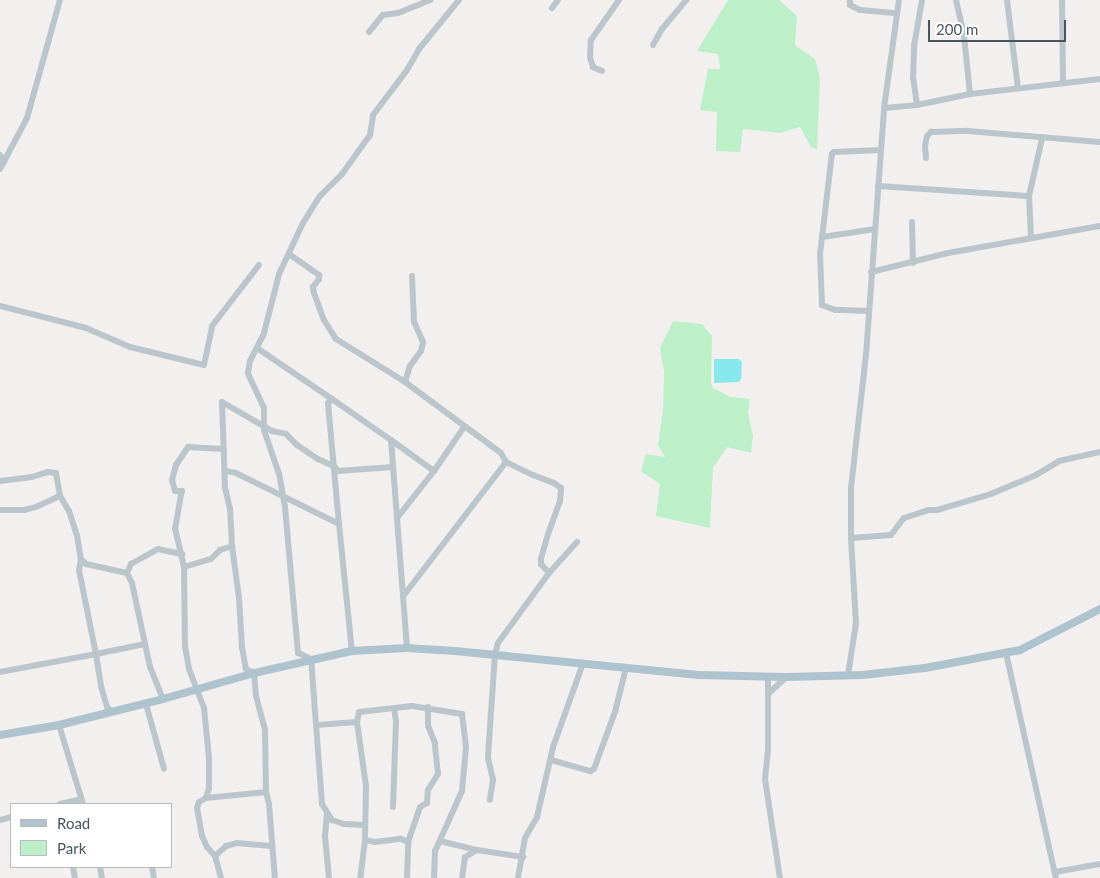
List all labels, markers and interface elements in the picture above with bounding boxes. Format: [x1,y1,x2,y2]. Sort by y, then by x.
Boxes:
scale bar [930,10,1068,42]
text: 200 m [936,20,978,38]
legend [10,803,172,868]
text: Road [57,814,90,832]
text: Park [57,839,86,857]

